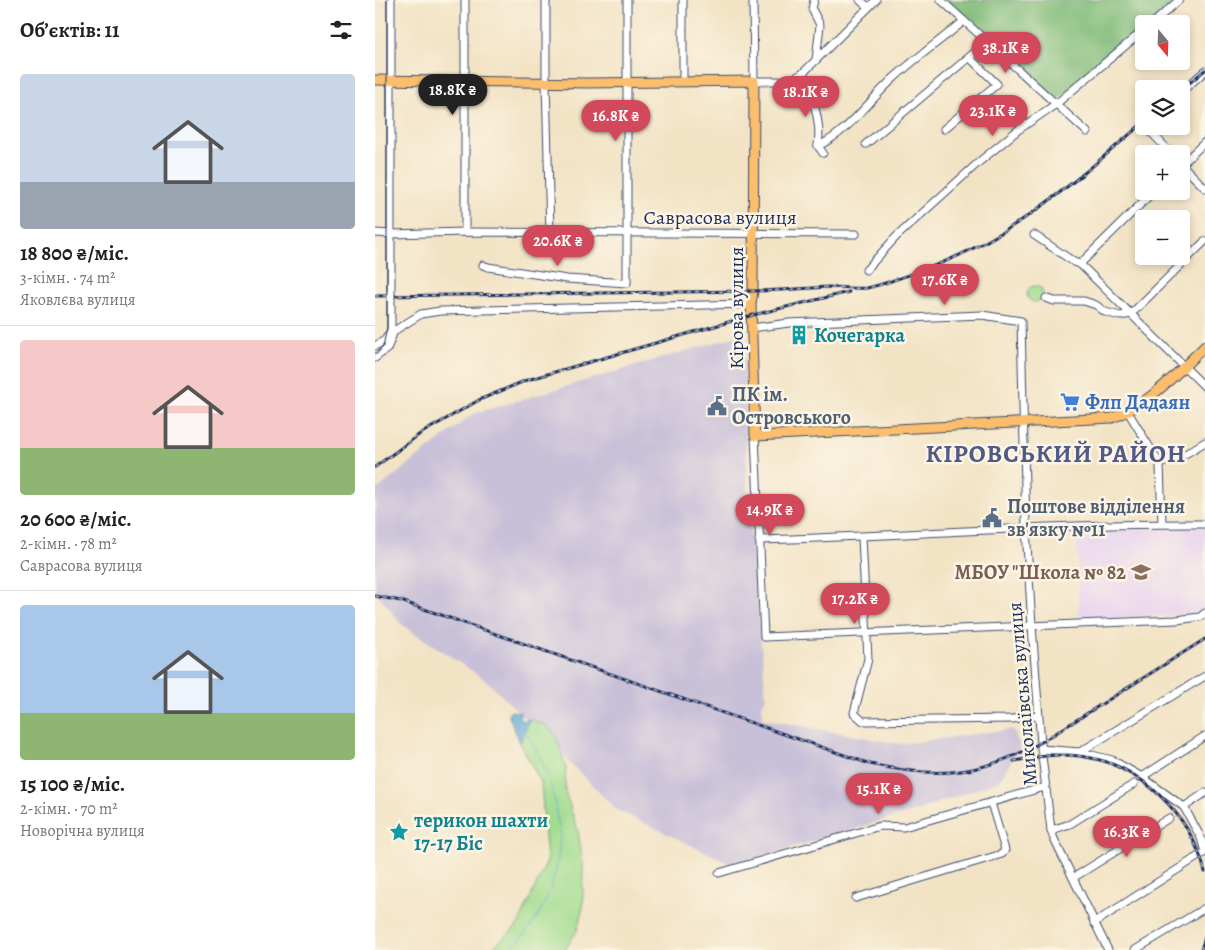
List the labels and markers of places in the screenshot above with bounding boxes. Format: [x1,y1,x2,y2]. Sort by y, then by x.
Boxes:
pin: 38.1K ₴ [960,32,1052,74]
pin: 18.8K ₴ [407,74,499,116]
pin: 18.1K ₴ [760,76,852,118]
pin: 23.1K ₴ [947,94,1039,137]
pin: 16.8K ₴ [570,100,662,142]
pin: 20.6K ₴ [512,224,604,267]
pin: 17.6K ₴ [899,264,991,306]
place label: Кочегарка [814,322,905,349]
building icon: Кочегарка [788,324,810,346]
place label: ПК ім. Островського [732,381,851,431]
place label: Флп Дадаян [1085,389,1190,416]
supermarket icon: Флп Дадаян [1059,391,1081,413]
public building icon: ПК ім. Островського [706,395,728,417]
place label: Поштове відділення зв'язку №11 [1007,493,1185,543]
pin: 14.9K ₴ [724,494,816,536]
public building icon: Поштове відділення зв'язку №11 [981,507,1003,529]
place label: МБОУ "Школа № 82 [954,559,1126,586]
school or university icon: МБОУ "Школа № 82 [1130,561,1152,583]
pin: 17.2K ₴ [809,582,901,625]
pin: 15.1K ₴ [833,772,925,815]
place label: терикон шахти 17-17 Біс [414,807,549,857]
pin: 16.3K ₴ [1081,816,1173,858]
place icon: терикон шахти 17-17 Біс [388,821,410,843]

